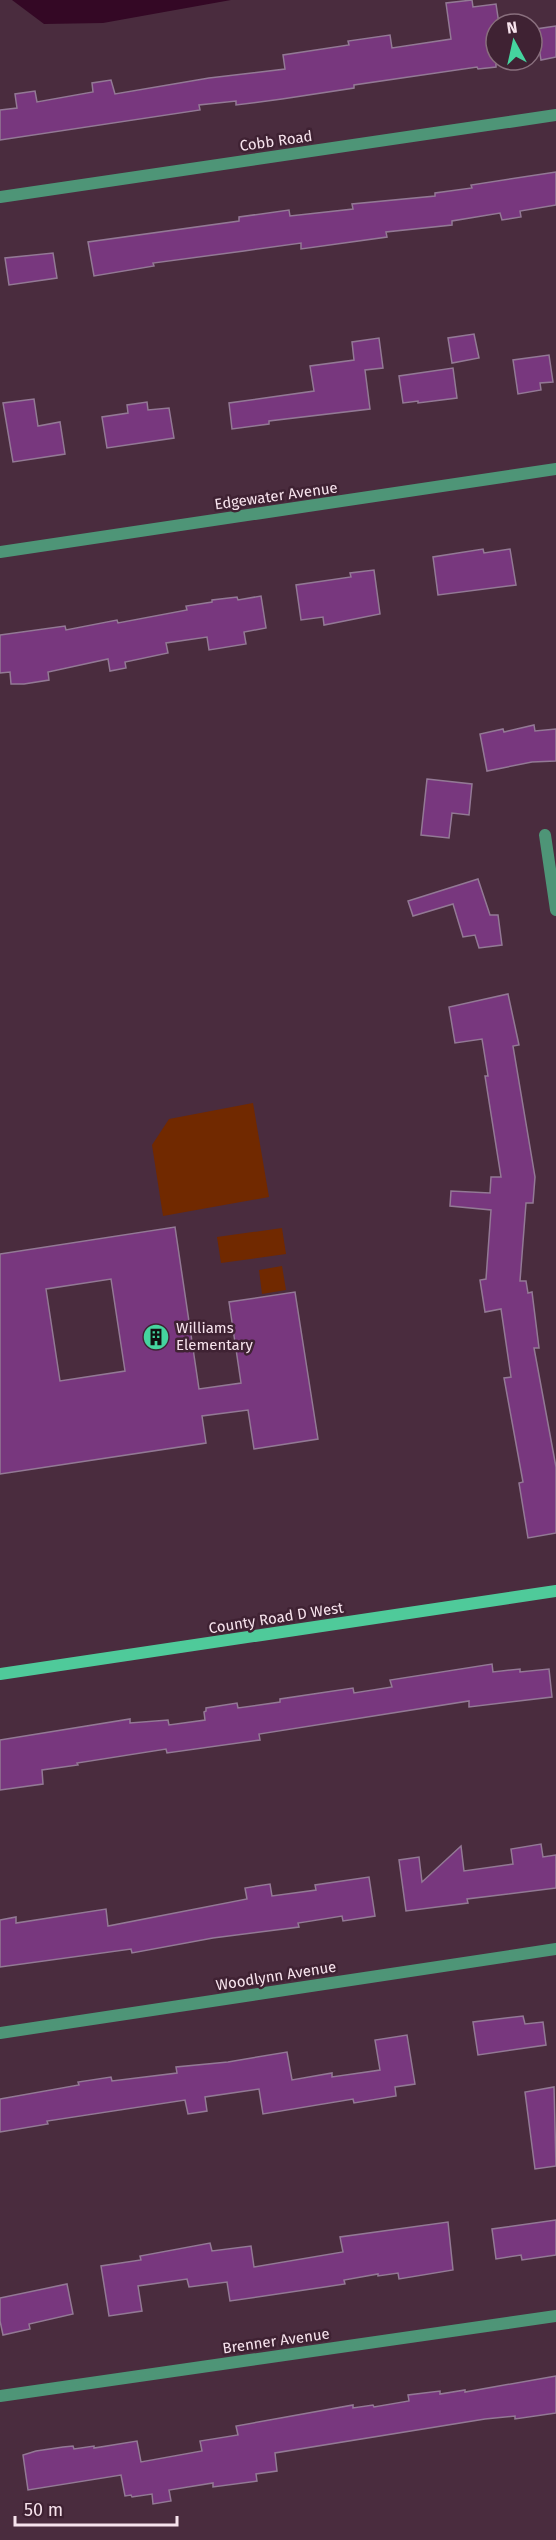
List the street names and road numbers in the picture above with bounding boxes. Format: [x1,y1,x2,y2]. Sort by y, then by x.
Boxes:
street label: Cobb Road [238,127,314,155]
street label: Edgewater Avenue [213,478,339,514]
street label: County Road D West [207,1598,345,1638]
street label: Woodlynn Avenue [214,1958,338,1994]
street label: Brenner Avenue [221,2325,331,2357]

